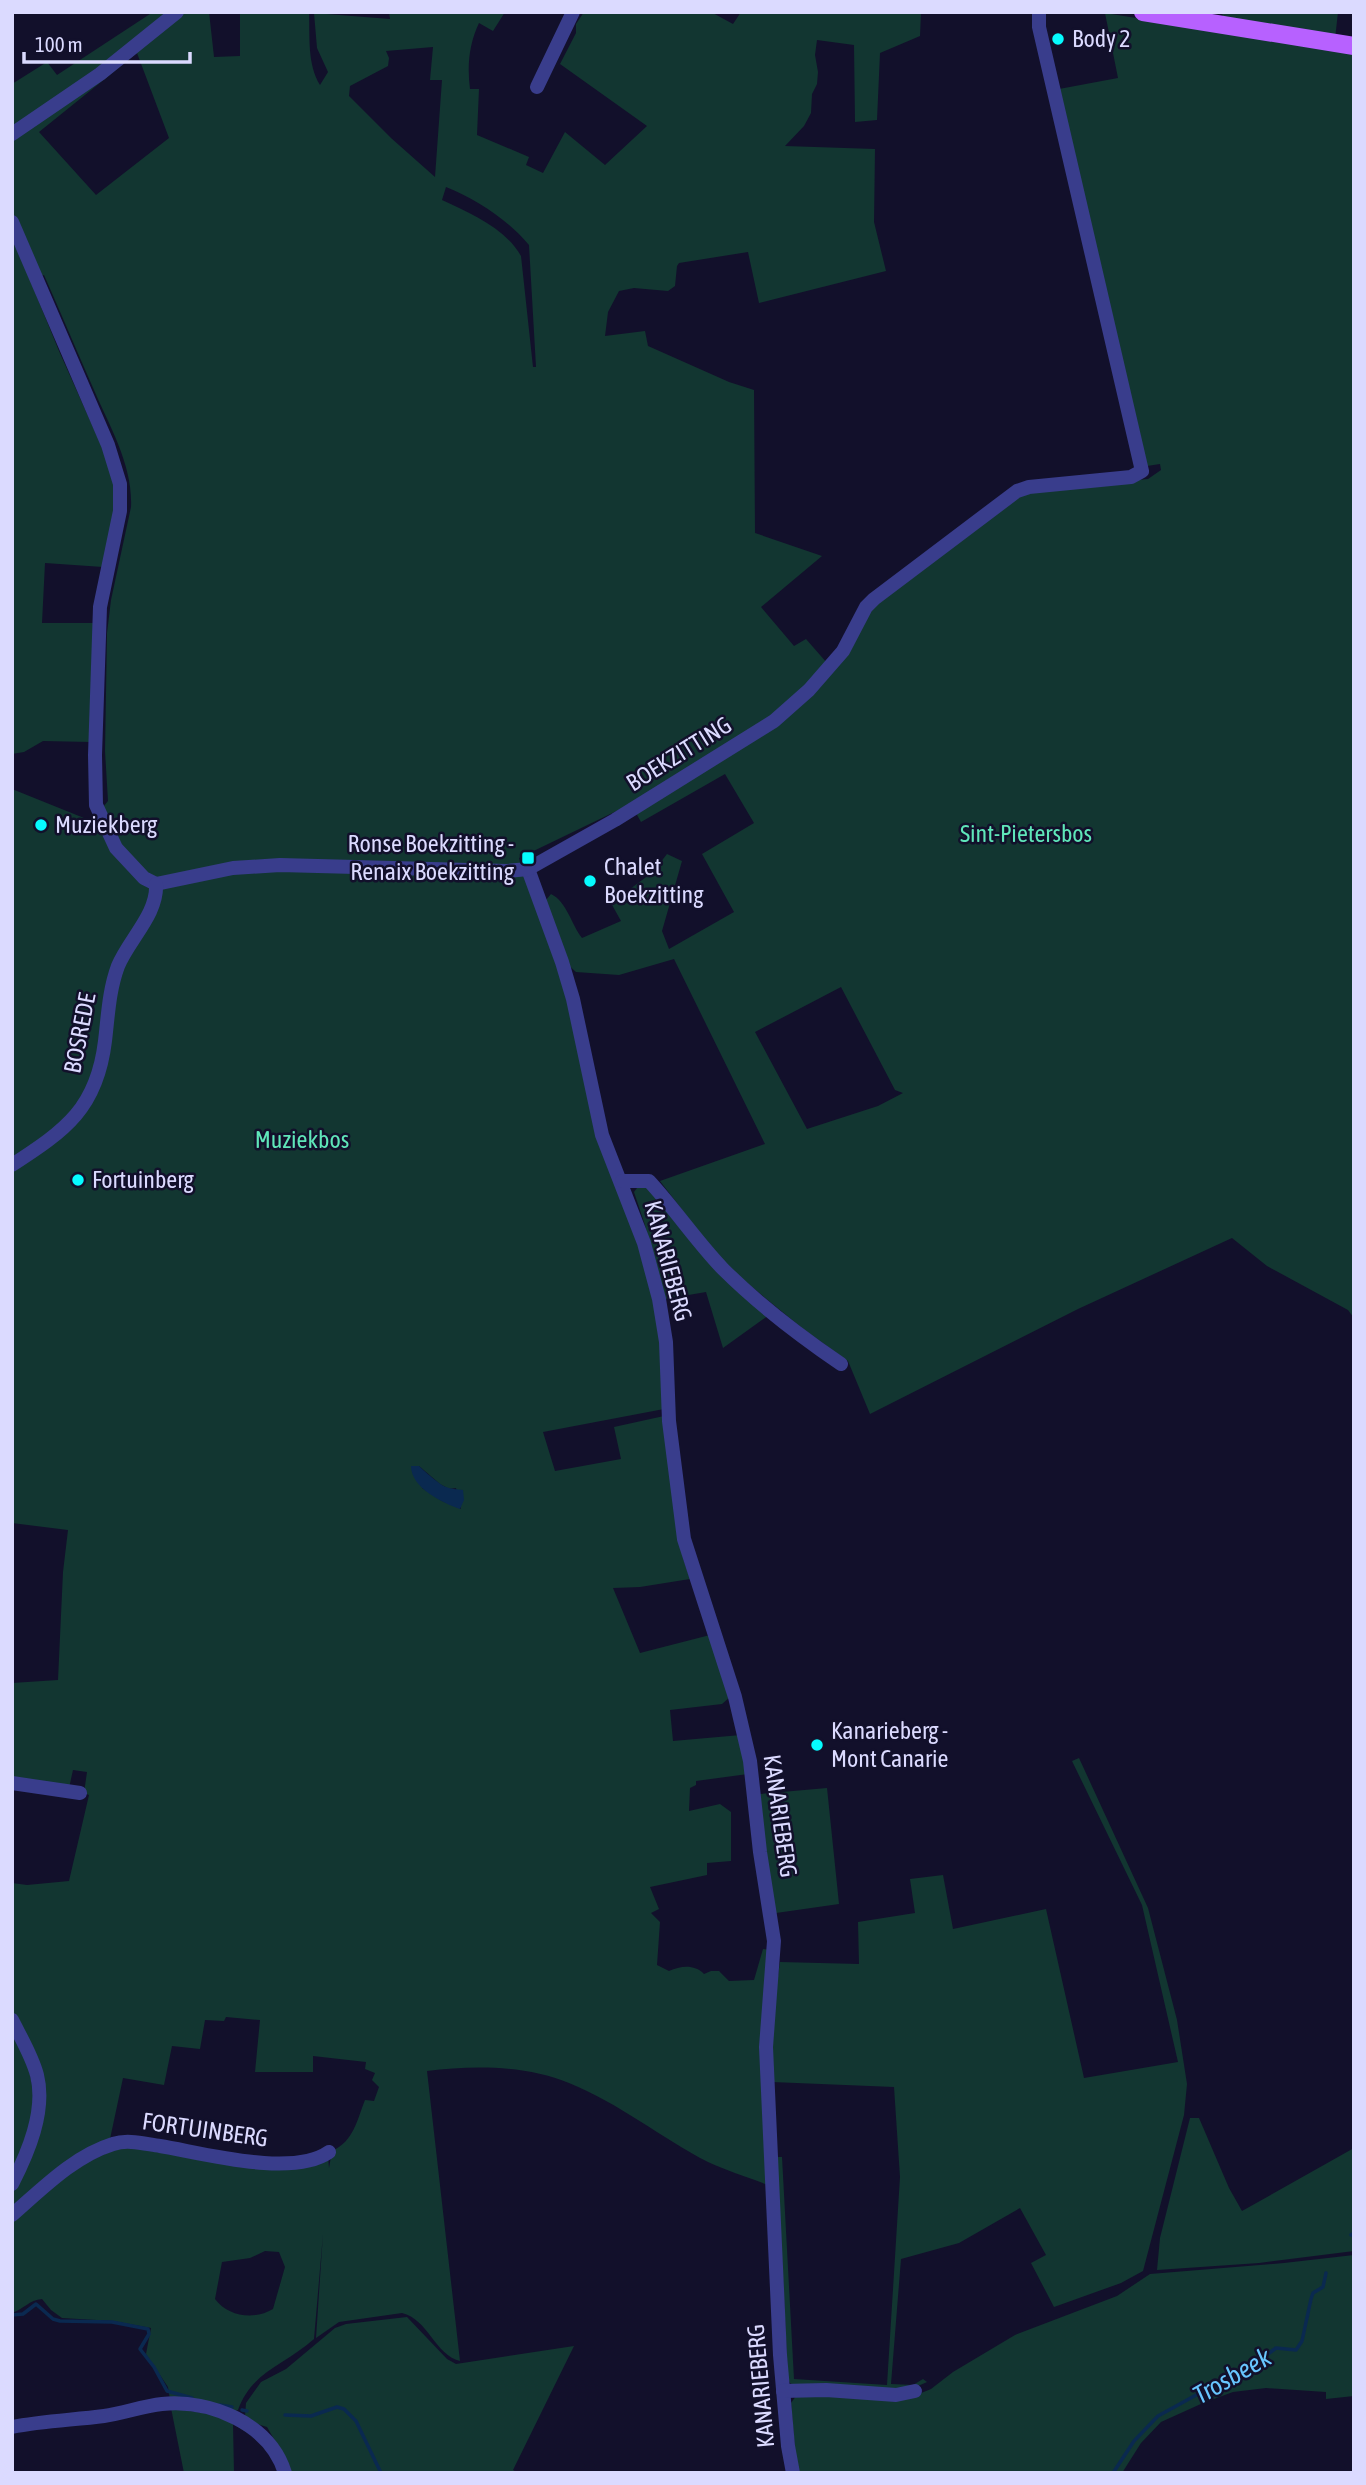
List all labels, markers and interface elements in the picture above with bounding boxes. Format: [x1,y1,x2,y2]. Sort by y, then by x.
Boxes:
scale bar [24,21,191,65]
place label: Body 2 [1072,25,1131,52]
marker: Body 2 [1050,31,1066,47]
text: 100 m [35,32,83,56]
street label: BOEKZITTING [621,711,736,796]
place label: Muziekberg [55,811,158,838]
marker: Muziekberg [33,817,49,833]
park label: Sint-Pietersbos [960,820,1092,847]
place label: Ronse Boekzitting - Renaix Boekzitting [348,830,515,885]
marker: Ronse Boekzitting - Renaix Boekzitting [520,850,536,866]
place label: Chalet Boekzitting [604,853,704,908]
marker: Chalet Boekzitting [582,873,598,889]
street label: BOSREDE [58,990,101,1075]
park label: Muziekbos [255,1126,349,1153]
place label: Fortuinberg [92,1166,195,1193]
marker: Fortuinberg [70,1172,86,1188]
street label: KANARIEBERG [639,1198,698,1324]
place label: Kanarieberg - Mont Canarie [831,1717,948,1772]
marker: Kanarieberg - Mont Canarie [809,1737,825,1753]
street label: KANARIEBERG [759,1753,802,1879]
street label: FORTUINBERG [140,2107,270,2152]
street label: KANARIEBERG [742,2323,779,2449]
water label: Trosbeek [1188,2341,1277,2410]

